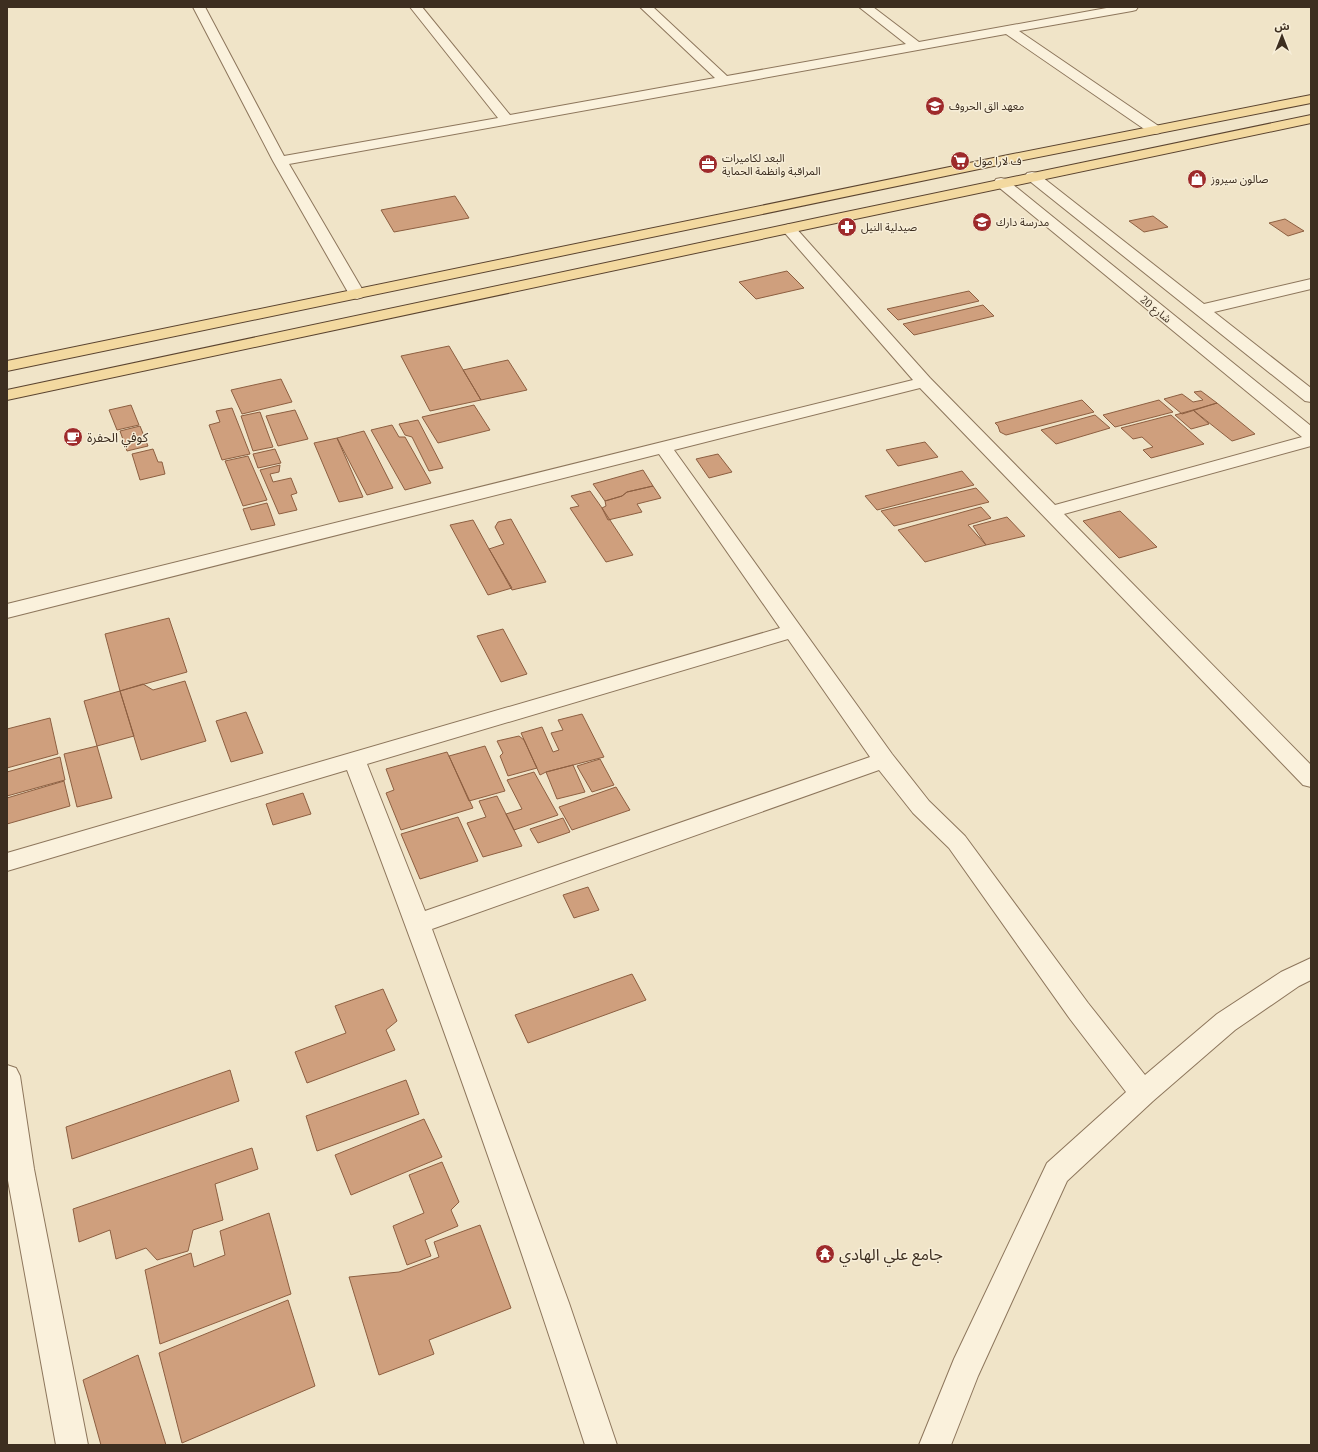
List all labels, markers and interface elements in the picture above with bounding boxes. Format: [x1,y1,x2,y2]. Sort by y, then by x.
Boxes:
north arrow [1262,16,1302,56]
text: ش [1274,19,1290,33]
school or university icon: معهد الق الحروف [924,95,946,117]
place label: معهد الق الحروف [949,99,1024,113]
supermarket icon: ف لارا مول [949,150,971,172]
place label: البعد لكاميرات المراقبة وانظمة الحماية [722,151,821,178]
office icon: البعد لكاميرات المراقبة وانظمة الحماية [697,153,719,175]
place label: ف لارا مول [974,154,1022,168]
shop icon: صالون سيروز [1186,168,1208,190]
place label: صالون سيروز [1210,172,1268,186]
school or university icon: مدرسة دارك [971,211,993,233]
place label: مدرسة دارك [996,215,1050,229]
pharmacy icon: صيدلية النيل [836,216,858,238]
place label: صيدلية النيل [861,220,917,234]
street label: شارع 20 [1137,292,1175,327]
cafe icon: كوفي الحفرة [62,426,84,448]
place label: كوفي الحفرة [87,428,149,448]
temple icon: جامع علي الهادي [814,1243,836,1265]
place label: جامع علي الهادي [839,1243,943,1267]

